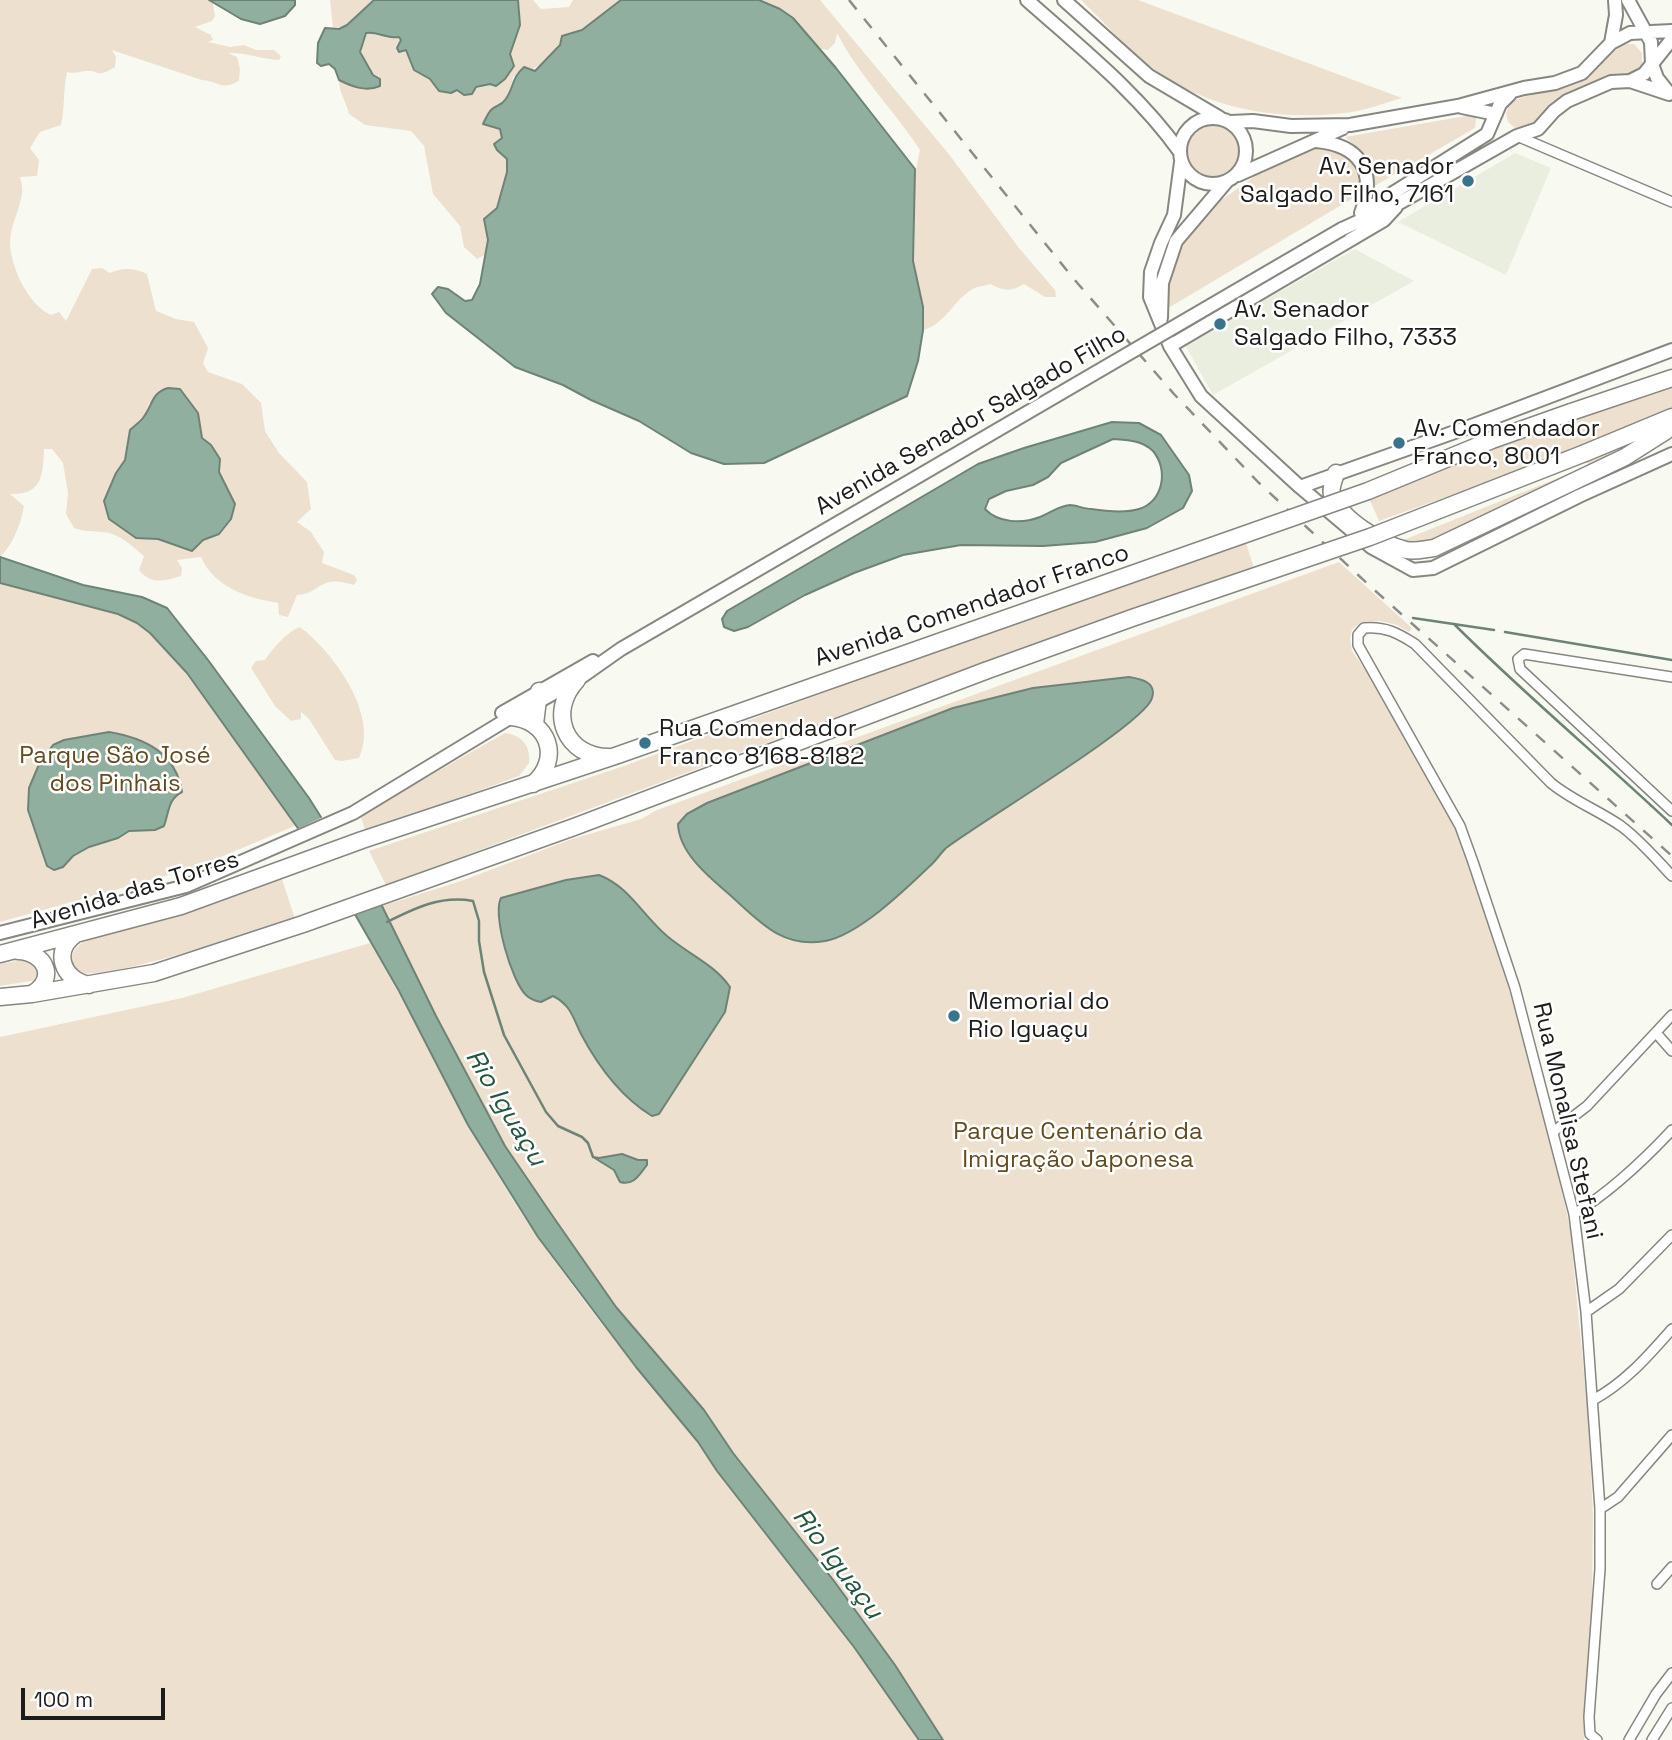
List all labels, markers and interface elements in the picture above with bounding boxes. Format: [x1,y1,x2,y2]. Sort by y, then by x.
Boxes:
place label: Av. Senador Salgado Filho, 7161 [1240,153,1454,209]
marker: Av. Senador Salgado Filho, 7161 [1460,173,1476,189]
place label: Av. Senador Salgado Filho, 7333 [1234,296,1457,352]
marker: Av. Senador Salgado Filho, 7333 [1212,316,1228,332]
street label: Avenida Senador Salgado Filho [811,320,1131,522]
place label: Av. Comendador Franco, 8001 [1413,415,1600,471]
marker: Av. Comendador Franco, 8001 [1391,435,1407,451]
street label: Avenida Comendador Franco [811,539,1133,673]
place label: Rua Comendador Franco 8168-8182 [659,715,864,771]
marker: Rua Comendador Franco 8168-8182 [637,735,653,751]
park label: Parque São José dos Pinhais [19,742,211,798]
street label: Avenida das Torres [27,846,243,936]
place label: Memorial do Rio Iguaçu [968,988,1110,1044]
street label: Rua Monalisa Stefani [1526,1000,1608,1242]
marker: Memorial do Rio Iguaçu [946,1008,962,1024]
water label: Rio Iguaçu [458,1044,552,1172]
park label: Parque Centenário da Imigração Japonesa [953,1118,1203,1174]
water label: Rio Iguaçu [785,1502,889,1626]
scale bar [24,1674,168,1718]
text: 100 m [34,1686,93,1713]

